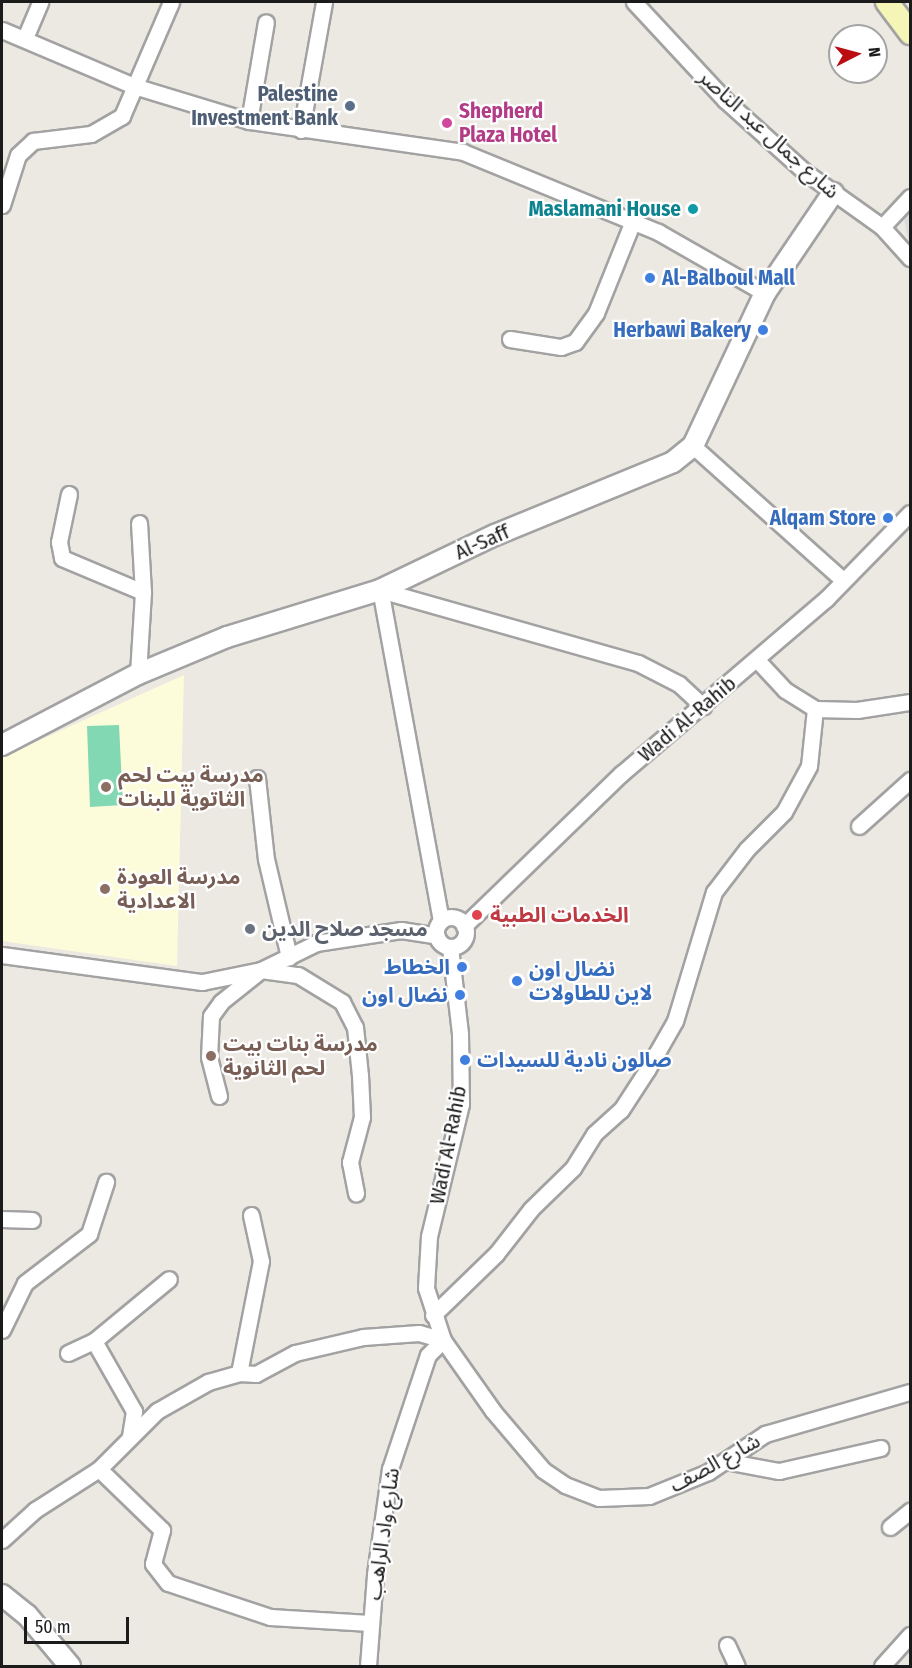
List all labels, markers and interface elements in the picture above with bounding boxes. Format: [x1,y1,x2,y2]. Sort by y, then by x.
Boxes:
north arrow [828,24,888,84]
text: N [864,47,884,58]
street label: شارع جمال عبد الناصر [693,64,845,204]
place label: Palestine Investment Bank [191,81,338,131]
place label: Shepherd Plaza Hotel [459,98,557,148]
marker: Palestine Investment Bank [343,99,357,113]
marker: Shepherd Plaza Hotel [440,116,454,130]
place label: Maslamani House [528,196,681,222]
marker: Maslamani House [686,202,700,216]
place label: Al-Balboul Mall [662,265,795,291]
marker: Al-Balboul Mall [643,271,657,285]
place label: Herbawi Bakery [613,317,751,343]
marker: Herbawi Bakery [756,323,770,337]
place label: Alqam Store [770,505,876,531]
marker: Alqam Store [881,511,895,525]
street label: Al-Saff [451,519,513,565]
street label: Wadi Al-Rahib [633,671,741,767]
place label: مدرسة بيت لحم الثاتوية للبنات [118,762,264,812]
marker: مدرسة بيت لحم الثاتوية للبنات [99,780,113,794]
place label: مدرسة العودة الاعدادية [117,864,240,914]
marker: مدرسة العودة الاعدادية [98,882,112,896]
place label: الخدمات الطبية [490,902,629,928]
marker: الخدمات الطبية [468,906,486,924]
place label: مسجد صلاح الدين [262,916,428,942]
marker: مسجد صلاح الدين [243,922,257,936]
place label: الخطاط [384,954,450,980]
place label: نضال اون لاين للطاولات [529,956,652,1006]
marker: الخطاط [455,960,469,974]
marker: نضال اون لاين للطاولات [510,974,524,988]
place label: نضال اون [362,982,448,1008]
marker: نضال اون [453,988,467,1002]
place label: مدرسة بنات بيت لحم الثانوية [223,1031,378,1081]
place label: صالون نادية للسيدات [477,1047,672,1073]
marker: مدرسة بنات بيت لحم الثانوية [204,1049,218,1063]
marker: صالون نادية للسيدات [458,1053,472,1067]
street label: Wadi Al-Rahib [424,1084,472,1206]
street label: شارع الصف [665,1428,765,1498]
street label: شارع واد الراهب [361,1466,405,1602]
scale bar [27,1605,132,1643]
text: 50 m [35,1616,71,1638]

